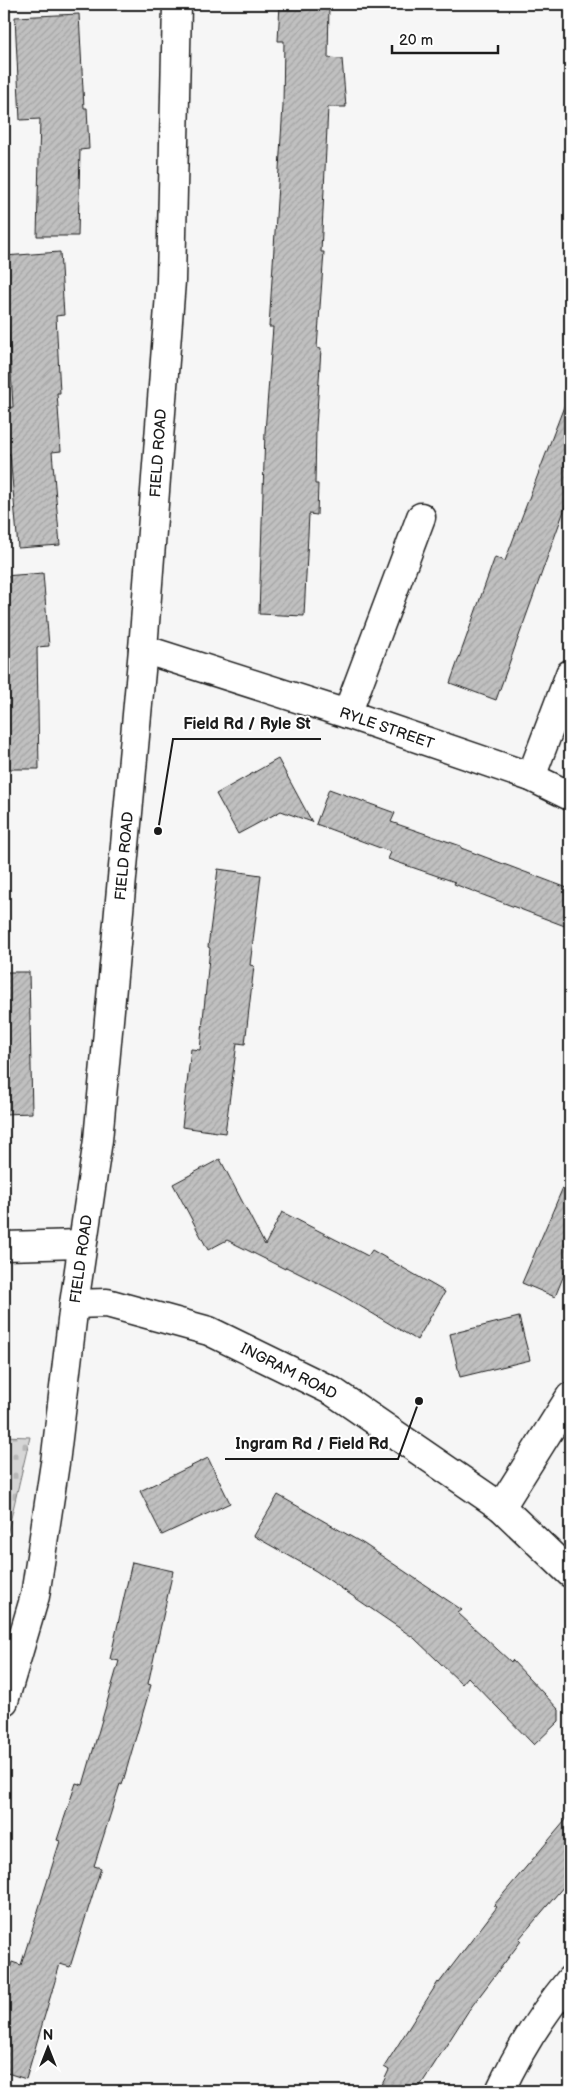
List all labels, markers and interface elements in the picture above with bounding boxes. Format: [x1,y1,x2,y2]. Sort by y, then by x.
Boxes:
scale bar [392,22,498,54]
text: 20 m [399,31,433,50]
street label: FIELD ROAD [146,408,171,498]
street label: RYLE STREET [337,703,437,754]
callout: Field Rd / Ryle St [173,708,321,739]
text: Field Rd / Ryle St [183,715,311,734]
street label: FIELD ROAD [111,811,138,901]
street label: FIELD ROAD [66,1214,97,1304]
street label: INGRAM ROAD [237,1339,340,1404]
callout: Ingram Rd / Field Rd [225,1428,398,1459]
text: Ingram Rd / Field Rd [235,1435,389,1454]
north arrow [22,2022,72,2072]
text: N [43,2027,53,2044]

